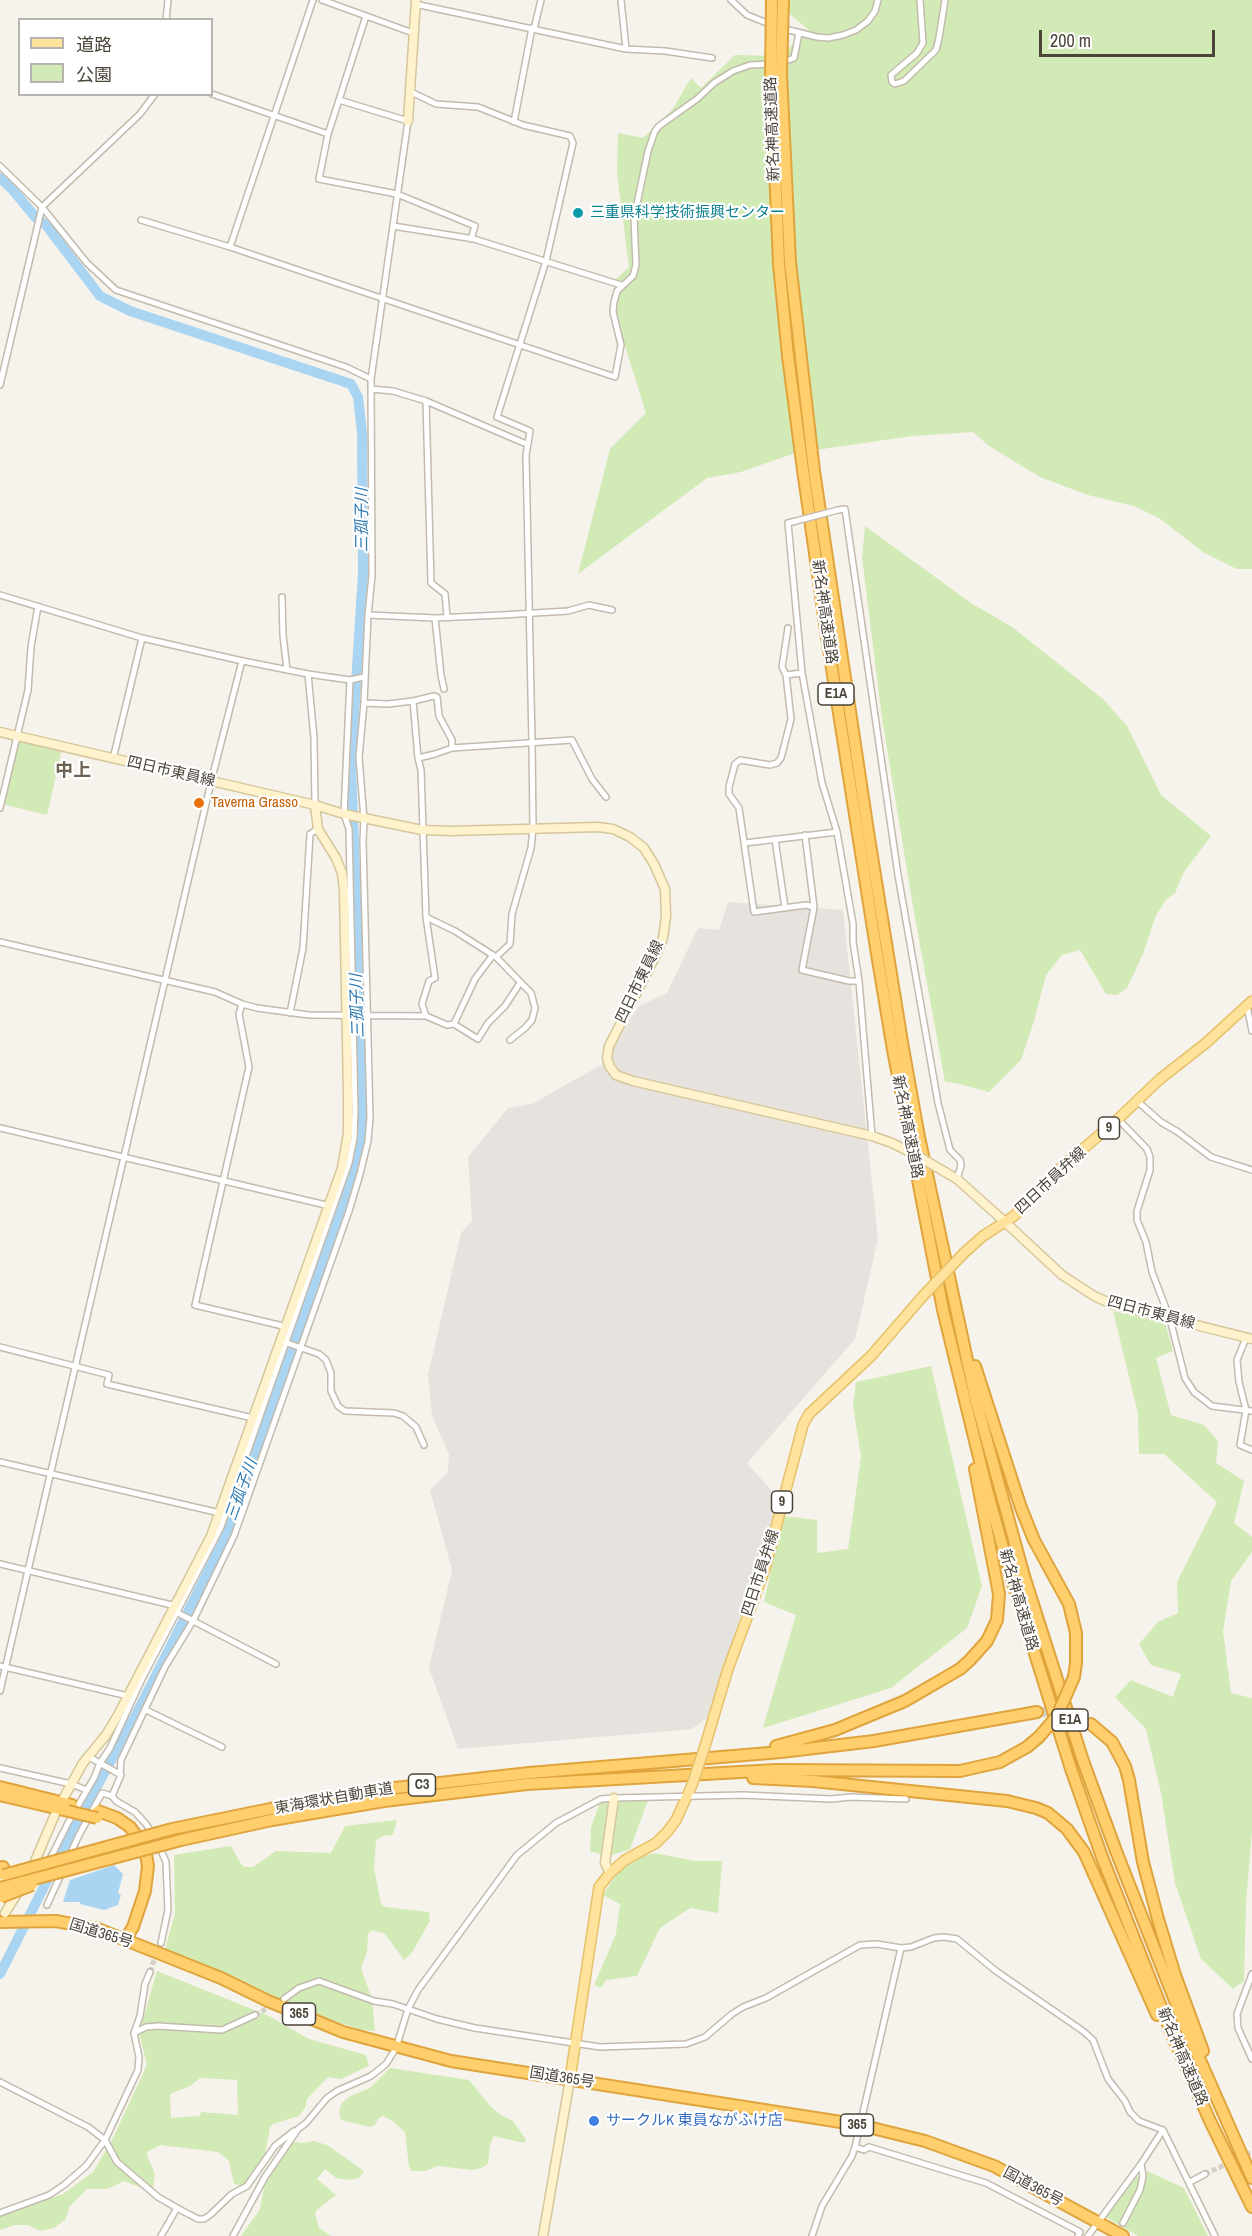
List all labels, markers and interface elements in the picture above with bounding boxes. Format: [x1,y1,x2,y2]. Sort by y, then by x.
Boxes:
legend [18,18,213,96]
scale bar [1042,18,1218,56]
text: 200 m [1050,28,1091,53]
text: 道路 [76,32,112,57]
text: 公園 [76,62,112,87]
street label: 新名神高速道路 [762,76,784,182]
place label: 三重県科学技術振興センター [590,204,785,222]
marker: 三重県科学技術振興センター [571,206,585,220]
water label: 三孤子川 [353,488,373,552]
street label: 新名神高速道路 [808,559,840,665]
road number: E1A [818,683,854,705]
street label: 四日市東員線 [125,753,217,791]
district label: 中上 [55,760,91,782]
place label: Taverna Grasso [211,794,298,812]
marker: Taverna Grasso [192,796,206,810]
street label: 四日市東員線 [612,938,668,1026]
water label: 三孤子川 [347,974,369,1038]
street label: 新名神高速道路 [888,1074,926,1180]
road number: 9 [1098,1117,1120,1139]
street label: 四日市員弁線 [1012,1144,1090,1218]
street label: 四日市東員線 [1105,1293,1197,1333]
water label: 三孤子川 [222,1457,262,1523]
road number: 9 [772,1491,792,1513]
street label: 四日市員弁線 [739,1527,783,1619]
street label: 新名神高速道路 [995,1547,1041,1653]
road number: E1A [1052,1709,1088,1731]
road number: C3 [408,1774,436,1796]
street label: 東海環状自動車道 [273,1780,395,1818]
street label: 国道365号 [67,1916,135,1952]
road number: 365 [282,2003,316,2025]
street label: 新名神高速道路 [1153,2005,1211,2109]
street label: 国道365号 [528,2064,596,2092]
place label: サークルK 東員ながふけ店 [606,2112,783,2130]
marker: サークルK 東員ながふけ店 [587,2114,601,2128]
road number: 365 [840,2114,874,2136]
street label: 国道365号 [1000,2164,1066,2210]

